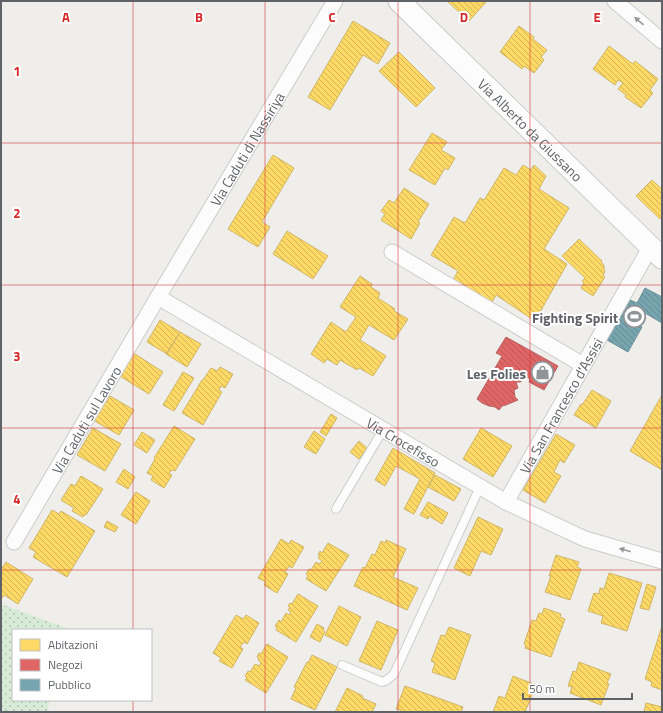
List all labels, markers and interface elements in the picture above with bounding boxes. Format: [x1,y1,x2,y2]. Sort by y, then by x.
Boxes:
text: A [62,7,70,27]
text: B [195,7,203,27]
text: C [328,7,336,27]
text: D [460,7,468,27]
text: E [593,7,601,27]
one-way arrow [633,16,644,25]
text: 1 [13,61,21,81]
street label: Via Alberto da Giussano [473,73,588,186]
street label: Via Caduti di Nassiriya [204,88,289,210]
text: 2 [13,203,21,223]
sports icon: Fighting Spirit [621,304,647,330]
place label: Fighting Spirit [532,307,618,328]
street label: Via San Francesco d'Assisi [514,334,608,477]
text: 3 [13,346,21,366]
shop icon: Les Folies [529,360,555,386]
street label: Via Caduti sul Lavoro [46,362,126,477]
place label: Les Folies [467,363,526,384]
street label: Via Crocefisso [363,412,444,472]
text: 4 [13,489,21,509]
one-way arrow [618,547,630,553]
legend [12,629,152,701]
text: Abitazioni [48,635,98,654]
text: Negozi [48,655,83,674]
text: Pubblico [48,675,91,694]
scale bar [523,675,632,701]
text: 50 m [529,679,555,698]

